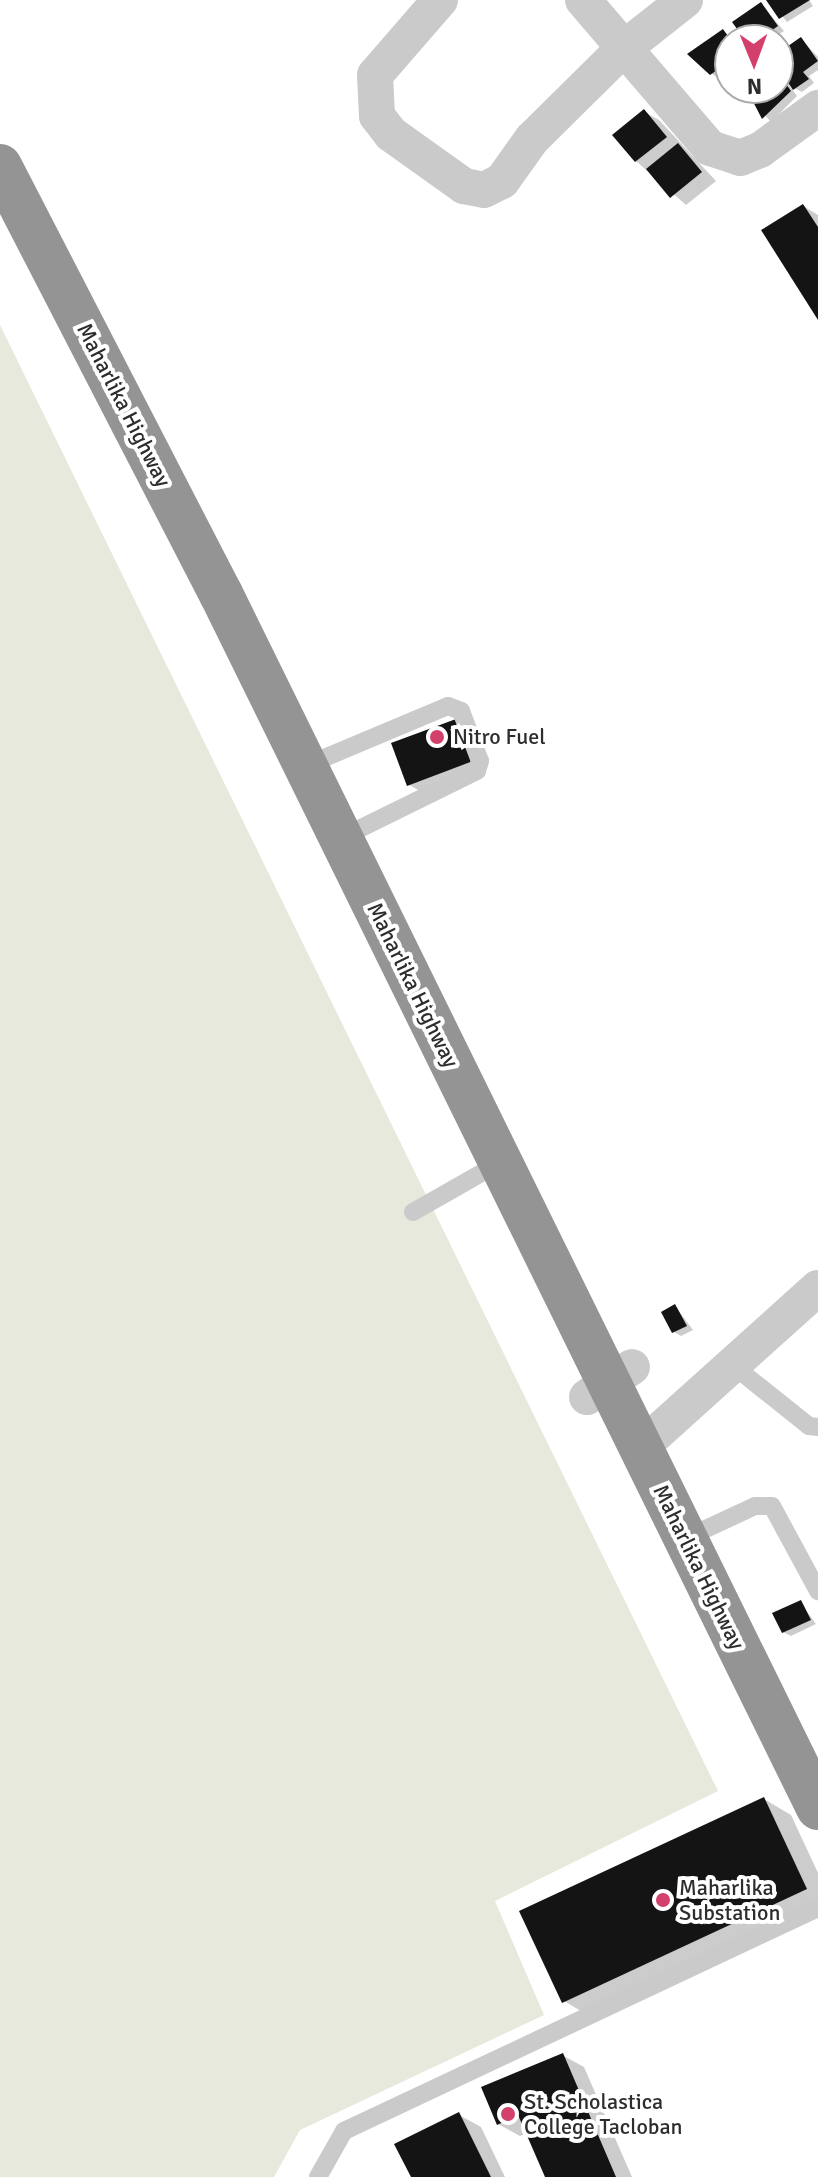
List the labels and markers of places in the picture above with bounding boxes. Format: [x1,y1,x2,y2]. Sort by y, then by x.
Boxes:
place label: Nitro Fuel [453,724,546,750]
marker: Nitro Fuel [428,728,446,746]
place label: Maharlika Substation [679,1874,780,1926]
marker: Maharlika Substation [654,1891,672,1909]
place label: St. Scholastica College Tacloban [524,2088,683,2140]
marker: St. Scholastica College Tacloban [499,2105,517,2123]

